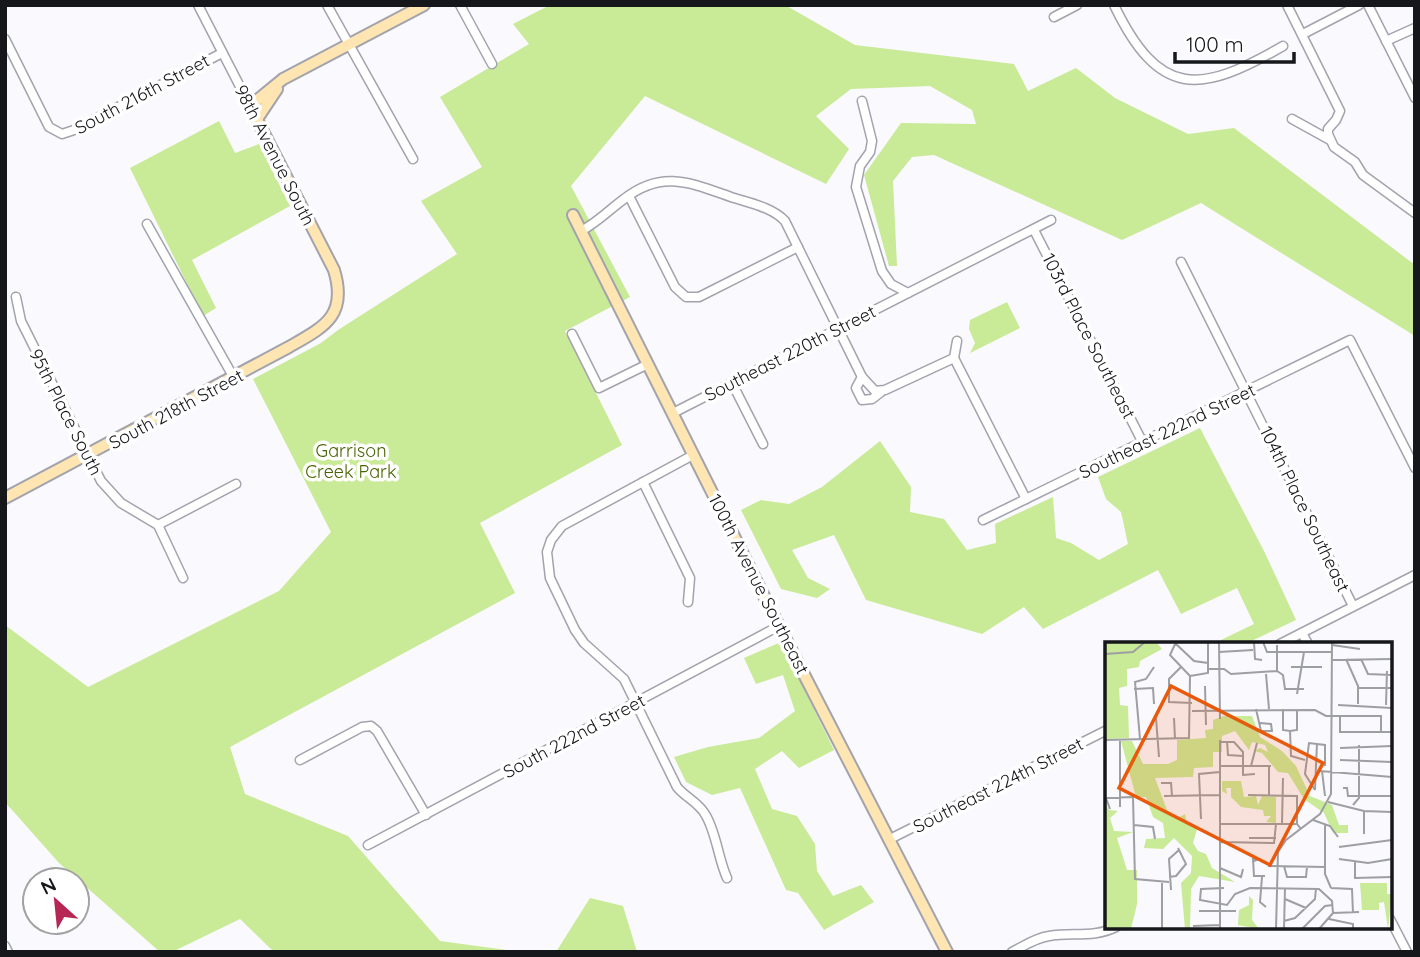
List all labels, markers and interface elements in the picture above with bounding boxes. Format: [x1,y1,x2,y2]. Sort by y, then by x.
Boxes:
scale bar [1175,21,1294,65]
text: 100 m [1186,31,1244,57]
street label: South 216th Street [71,49,213,139]
street label: 98th Avenue South [230,81,320,229]
street label: 103rd Place Southeast [1037,249,1141,423]
street label: Southeast 220th Street [700,300,880,406]
street label: 95th Place South [24,345,108,479]
street label: South 218th Street [105,364,247,454]
street label: Southeast 222nd Street [1075,378,1259,484]
street label: 104th Place Southeast [1255,422,1355,596]
park label: Garrison Creek Park [305,439,397,483]
street label: 100th Avenue Southeast [704,490,814,678]
inset map [1105,642,1392,929]
street label: South 222nd Street [499,689,649,783]
street label: Southeast 224th Street [909,732,1087,838]
north arrow [21,866,91,936]
text: N [37,872,60,900]

